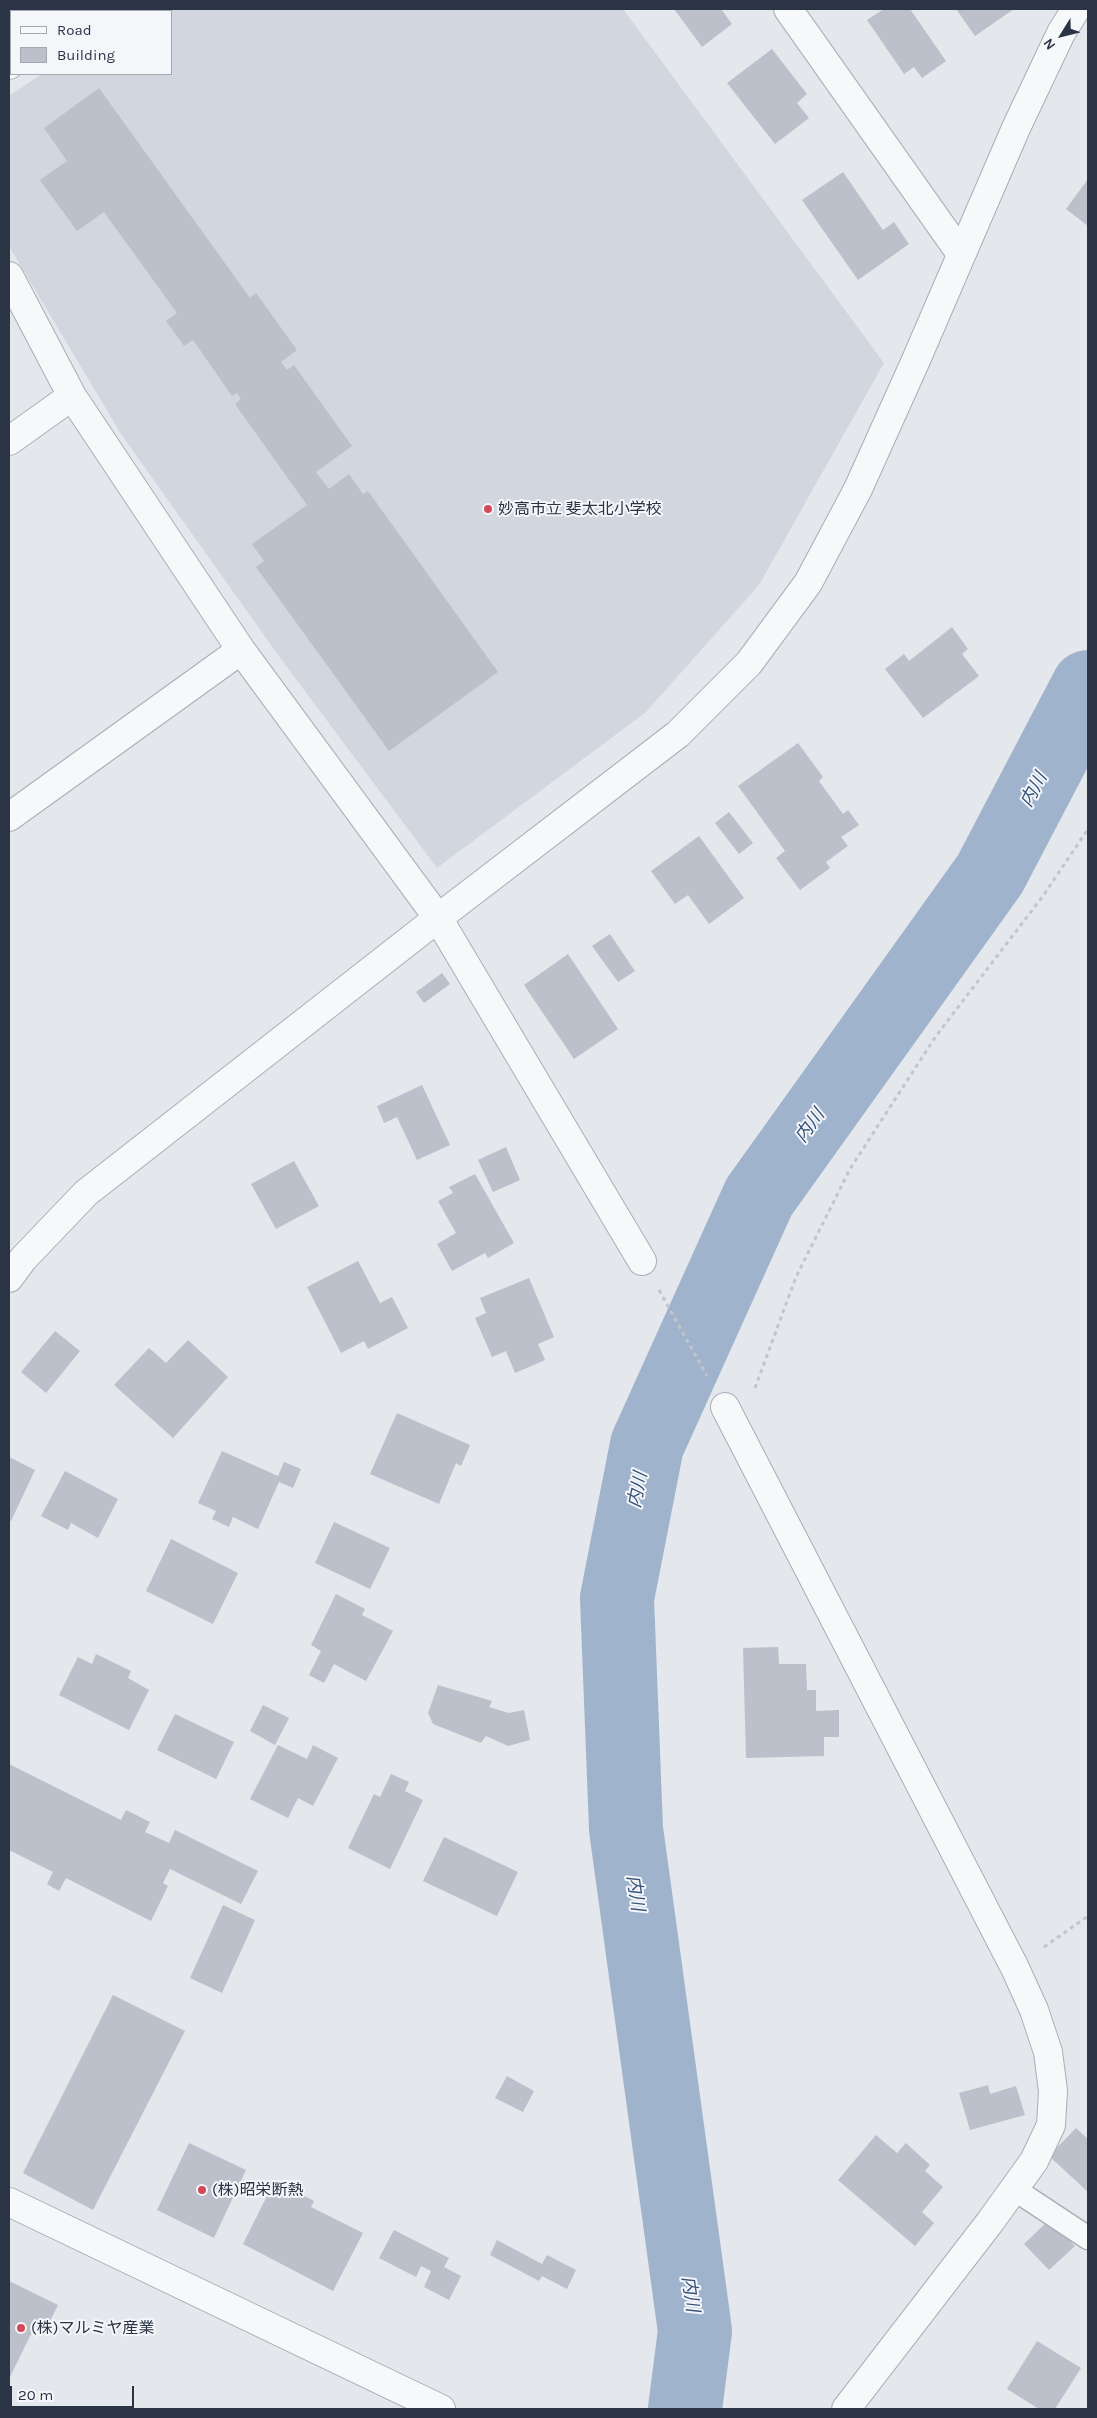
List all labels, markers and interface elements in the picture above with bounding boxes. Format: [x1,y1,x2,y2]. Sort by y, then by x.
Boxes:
legend [10,10,172,75]
north arrow [1037,10,1087,60]
text: Road [57,21,92,39]
text: N [1040,35,1059,53]
text: Building [57,46,115,64]
place label: 妙高市立 斐太北小学校 [498,499,662,519]
marker: 妙高市立 斐太北小学校 [482,503,494,515]
water label: 内川 [1016,769,1052,811]
water label: 内川 [791,1105,829,1147]
water label: 内川 [624,1470,652,1510]
water label: 内川 [622,1874,648,1912]
place label: (株)昭栄断熱 [212,2180,303,2200]
marker: (株)昭栄断熱 [196,2184,208,2196]
water label: 内川 [677,2275,703,2313]
place label: (株)マルミヤ産業 [31,2318,154,2338]
marker: (株)マルミヤ産業 [15,2322,27,2334]
scale bar [12,2376,136,2408]
text: 20 m [18,2386,53,2404]

